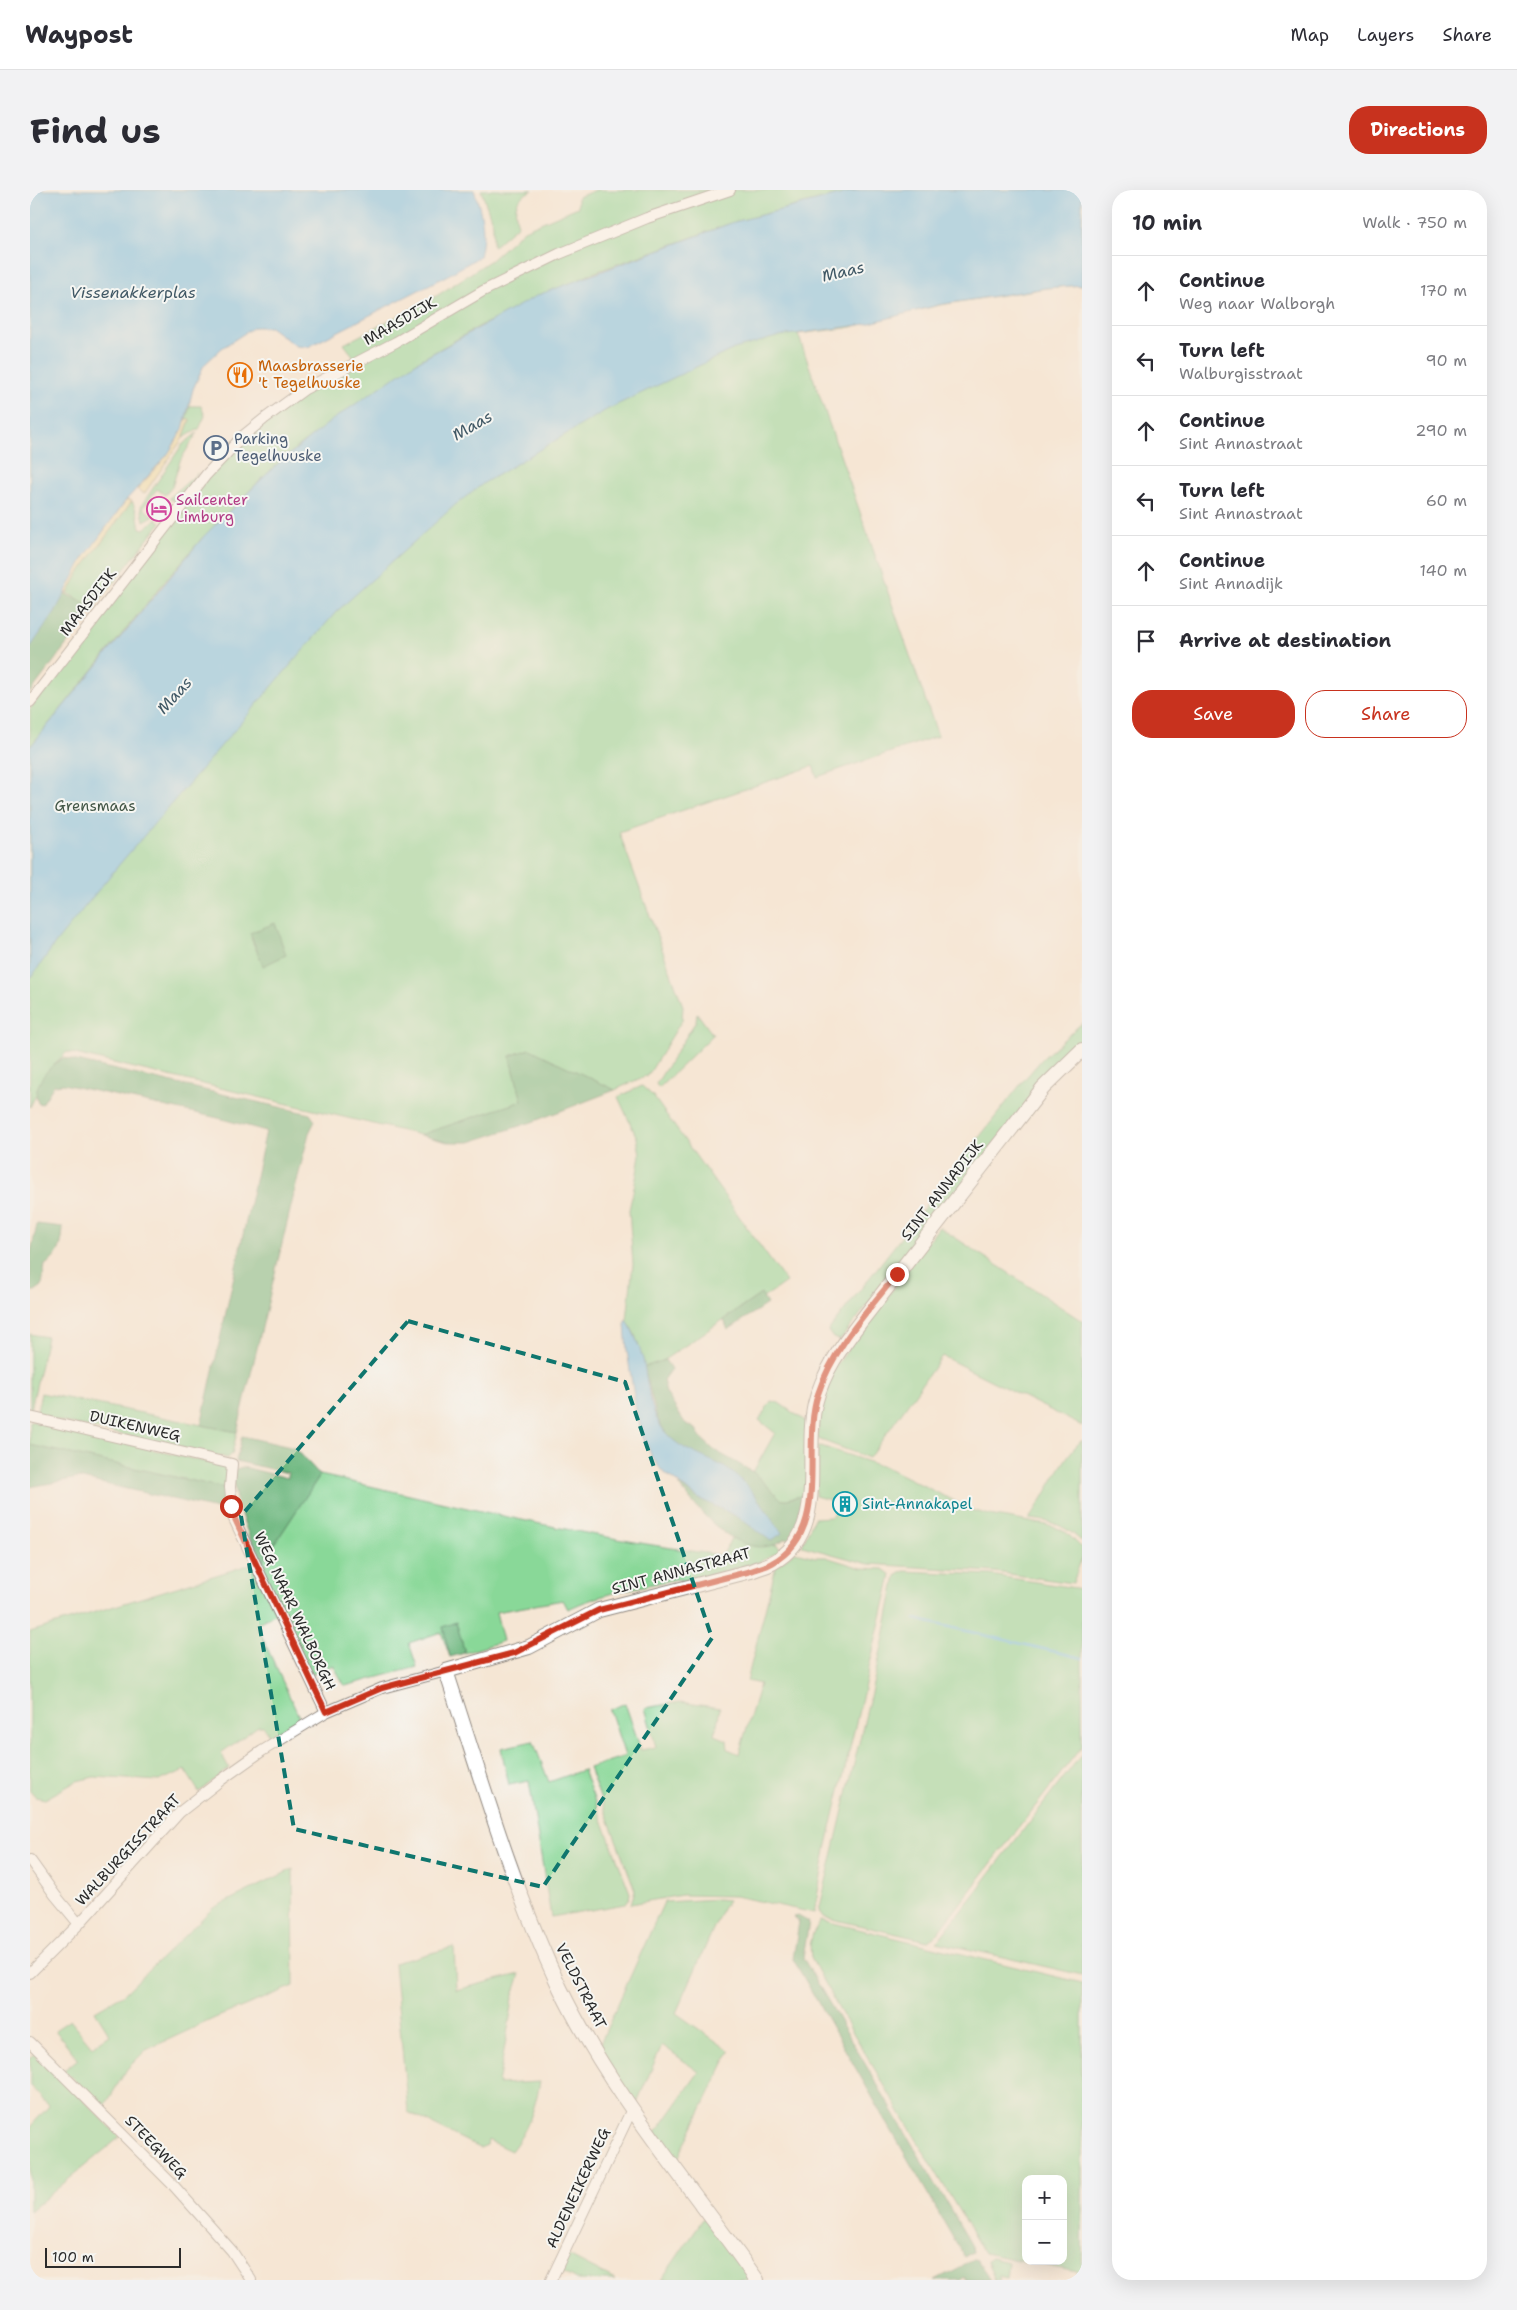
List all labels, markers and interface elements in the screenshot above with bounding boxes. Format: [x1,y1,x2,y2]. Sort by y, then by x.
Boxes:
text: Waypost [25,19,133,51]
text: Map [1291,23,1329,47]
text: Layers [1357,23,1414,47]
text: Share [1442,23,1492,47]
button: Directions [1349,106,1487,154]
text: Find us [30,107,161,154]
text: 10 min [1132,209,1202,237]
text: Walk · 750 m [1362,212,1467,233]
water label: Maas [820,256,867,287]
text: Continue [1179,268,1265,293]
icon: ahead [1132,277,1160,305]
text: 170 m [1420,280,1467,301]
water label: Vissenakkerplas [70,282,196,303]
street label: MAASDIJK [360,292,440,350]
text: Weg naar Walborgh [1179,293,1335,314]
text: Turn left [1179,338,1265,363]
icon: left [1132,347,1160,375]
text: 90 m [1426,350,1467,371]
place label: Maasbrasserie 't Tegelhuuske [258,356,364,393]
restaurant icon: Maasbrasserie 't Tegelhuuske [227,362,253,388]
text: Walburgisstraat [1179,363,1303,384]
water label: Maas [448,406,496,445]
text: Continue [1179,408,1265,433]
icon: ahead [1132,417,1160,445]
text: 290 m [1415,420,1467,441]
place label: Parking Tegelhuuske [234,429,322,466]
text: Sint Annastraat [1179,433,1303,454]
parking icon: Parking Tegelhuuske [203,435,229,461]
text: Turn left [1179,478,1265,503]
icon: left [1132,487,1160,515]
place label: Sailcenter Limburg [176,490,248,527]
text: 60 m [1426,490,1467,511]
hotel icon: Sailcenter Limburg [146,496,172,522]
text: Sint Annastraat [1179,503,1303,524]
text: Continue [1179,548,1265,573]
icon: ahead [1132,557,1160,585]
text: 140 m [1420,560,1467,581]
street label: MAASDIJK [55,564,121,640]
text: Sint Annadijk [1179,573,1283,594]
icon: arrive [1132,627,1160,655]
text: Arrive at destination [1179,628,1391,653]
water label: Maas [152,672,197,718]
button: Save [1132,690,1295,738]
button: Share [1305,690,1467,738]
park label: Grensmaas [54,796,136,816]
street label: SINT ANNADIJK [896,1135,988,1245]
route end [886,1263,909,1286]
street label: DUIKENWEG [88,1406,182,1446]
building icon: Sint-Annakapel [832,1491,858,1517]
place label: Sint-Annakapel [862,1494,973,1514]
route start [220,1495,243,1518]
street label: WEG NAAR WALBORGH [249,1528,341,1694]
street label: SINT ANNASTRAAT [609,1543,753,1599]
street label: WALBURGISSTRAAT [71,1790,185,1910]
street label: VELDSTRAAT [551,1940,611,2032]
street label: STEEGWEG [121,2111,191,2183]
street label: ALDENEIKERWEG [541,2125,615,2251]
map controls [1022,2175,1067,2265]
button: + [1022,2175,1067,2220]
button: − [1022,2220,1067,2265]
scale bar [45,2245,181,2268]
text: 100 m [52,2248,94,2266]

